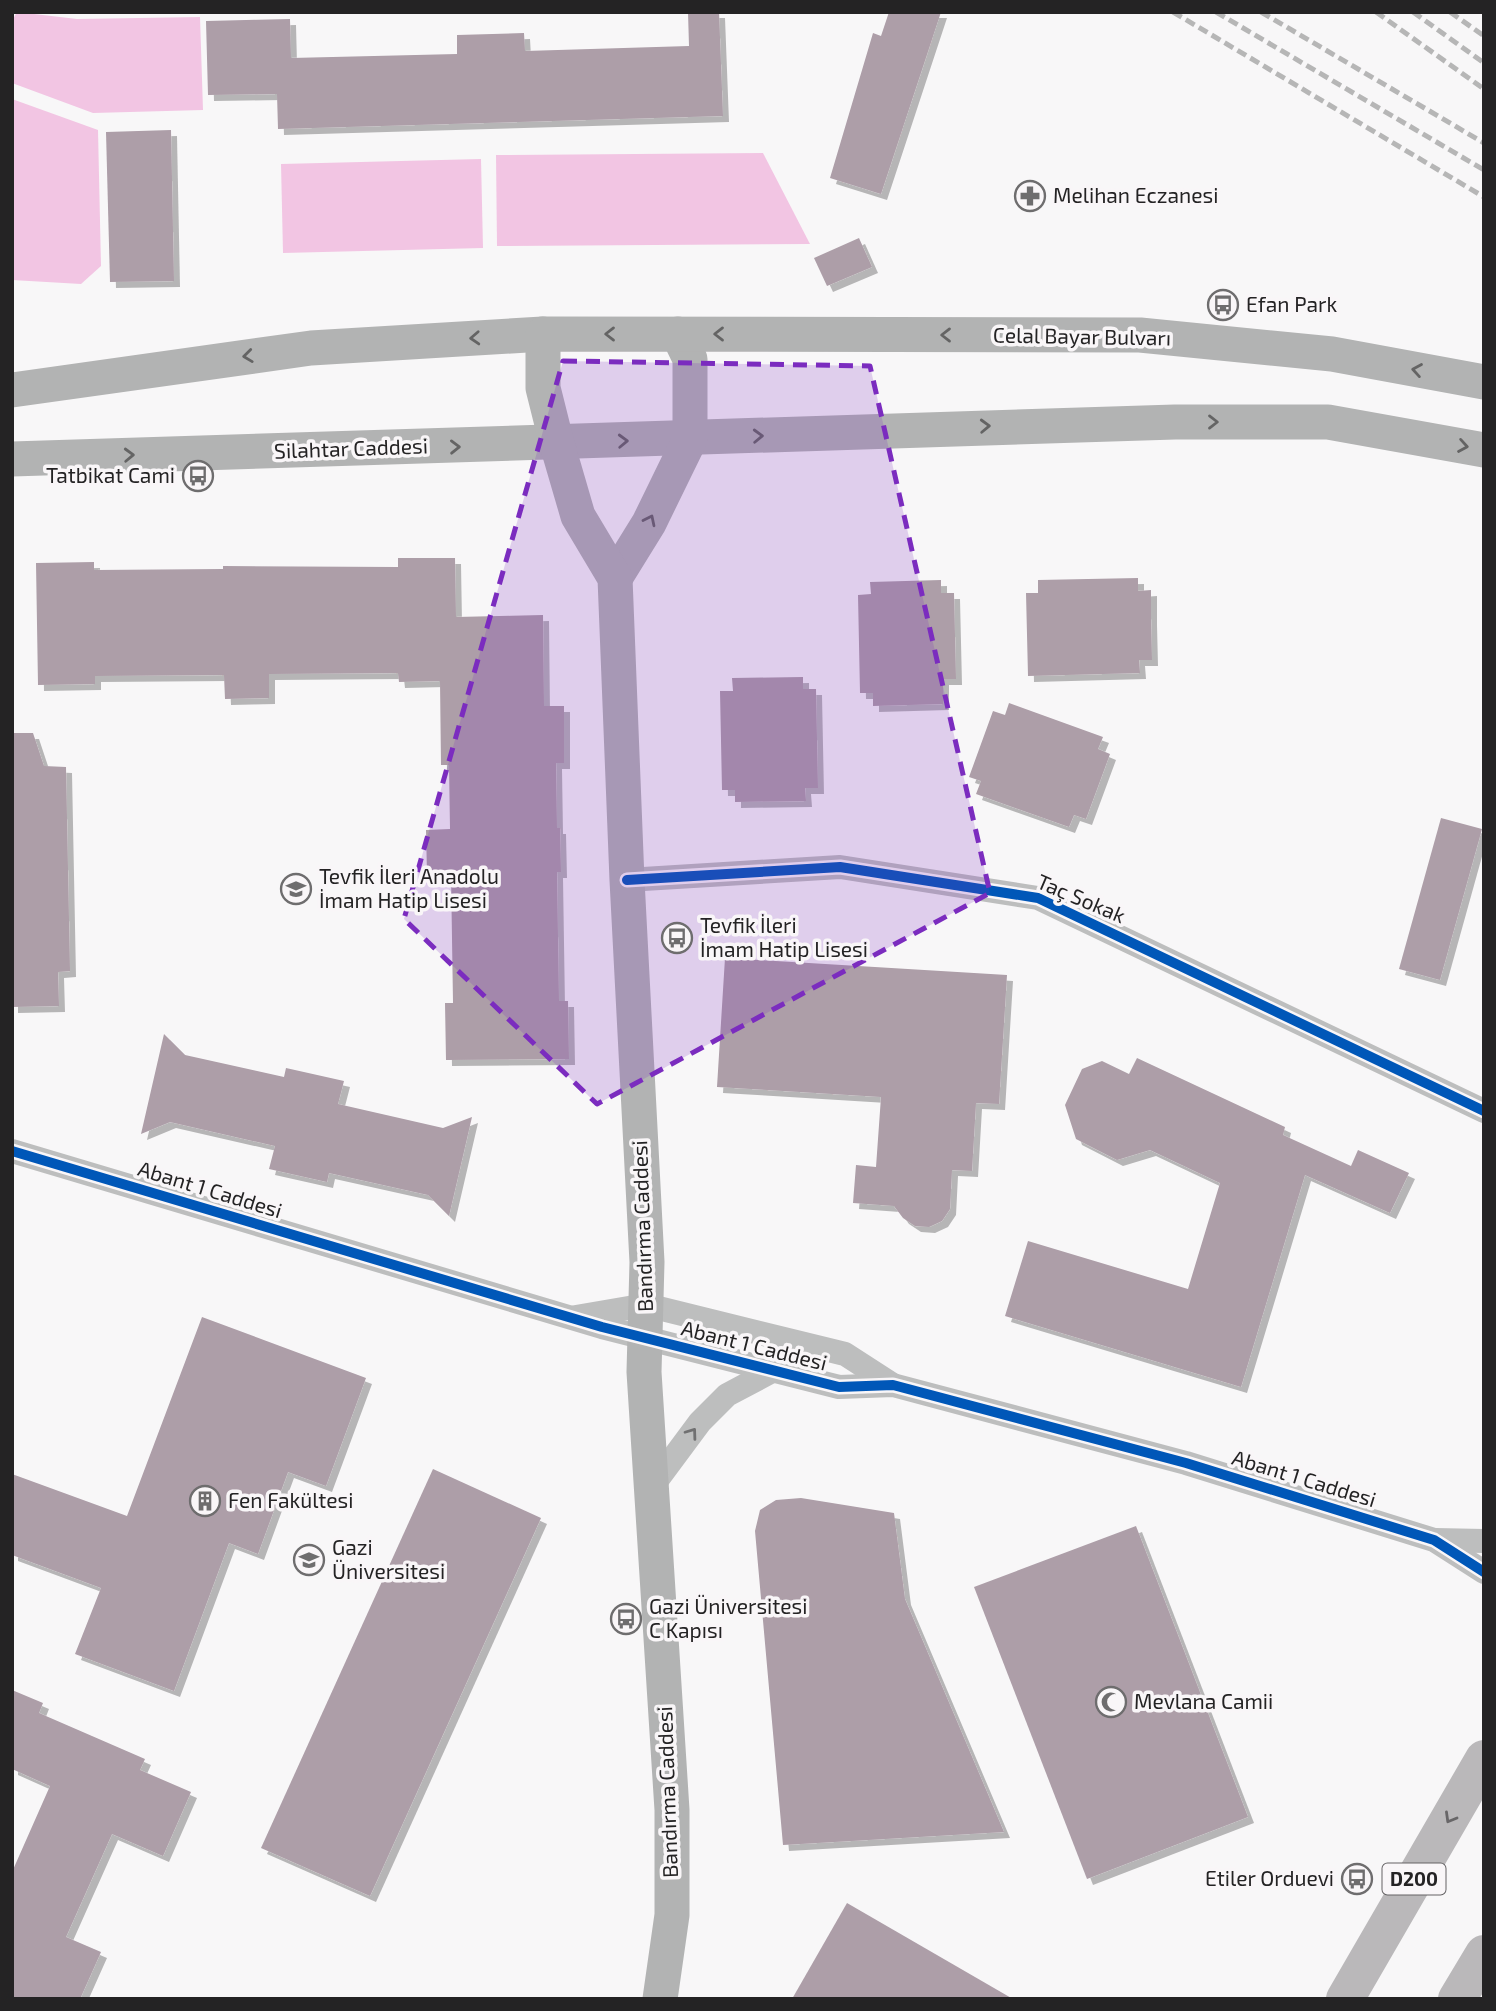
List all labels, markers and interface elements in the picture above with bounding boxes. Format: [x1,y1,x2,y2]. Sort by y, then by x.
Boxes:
pharmacy icon: Melihan Eczanesi [1013,179,1047,213]
place label: Melihan Eczanesi [1053,182,1218,207]
bus stop icon: Efan Park [1206,288,1240,322]
place label: Efan Park [1246,291,1337,316]
street label: Celal Bayar Bulvarı [993,321,1171,350]
one-way arrow [604,326,614,342]
one-way arrow [713,326,724,342]
one-way arrow [941,327,951,343]
one-way arrow [469,331,480,346]
one-way arrow [242,348,254,363]
one-way arrow [1411,363,1423,378]
one-way arrow [1208,414,1219,430]
one-way arrow [980,419,991,434]
one-way arrow [753,428,764,443]
street label: Silahtar Caddesi [274,432,428,463]
one-way arrow [618,434,629,449]
one-way arrow [1457,438,1469,453]
one-way arrow [450,439,461,454]
one-way arrow [124,448,135,463]
bus stop icon: Tatbikat Cami [181,459,215,493]
place label: Tatbikat Cami [46,462,175,487]
one-way arrow [641,515,655,527]
place label: Tevfik İleri Anadolu İmam Hatip Lisesi [319,863,499,912]
street label: Taç Sokak [1033,868,1130,929]
school or university icon: Tevfik İleri Anadolu İmam Hatip Lisesi [279,872,313,906]
place label: Tevfik İleri İmam Hatip Lisesi [700,912,868,961]
bus stop icon: Tevfik İleri İmam Hatip Lisesi [660,921,694,955]
street label: Bandırma Caddesi [626,1140,657,1312]
street label: Abant 1 Caddesi [135,1155,285,1222]
street label: Abant 1 Caddesi [679,1314,830,1375]
one-way arrow [684,1428,696,1441]
street label: Abant 1 Caddesi [1229,1444,1379,1511]
building icon: Fen Fakültesi [188,1484,222,1518]
place label: Fen Fakültesi [228,1487,353,1512]
place label: Gazi Üniversitesi [332,1534,445,1583]
school or university icon: Gazi Üniversitesi [292,1543,326,1577]
place label: Gazi Üniversitesi C Kapısı [649,1593,807,1642]
bus stop icon: Gazi Üniversitesi C Kapısı [609,1602,643,1636]
mosque icon: Mevlana Camii [1094,1685,1128,1719]
place label: Mevlana Camii [1134,1688,1273,1713]
street label: Bandırma Caddesi [651,1706,682,1878]
one-way arrow [1445,1810,1458,1823]
bus stop icon: Etiler Orduevi [1340,1862,1374,1896]
road number: D200 [1382,1864,1446,1895]
place label: Etiler Orduevi [1205,1865,1334,1890]

